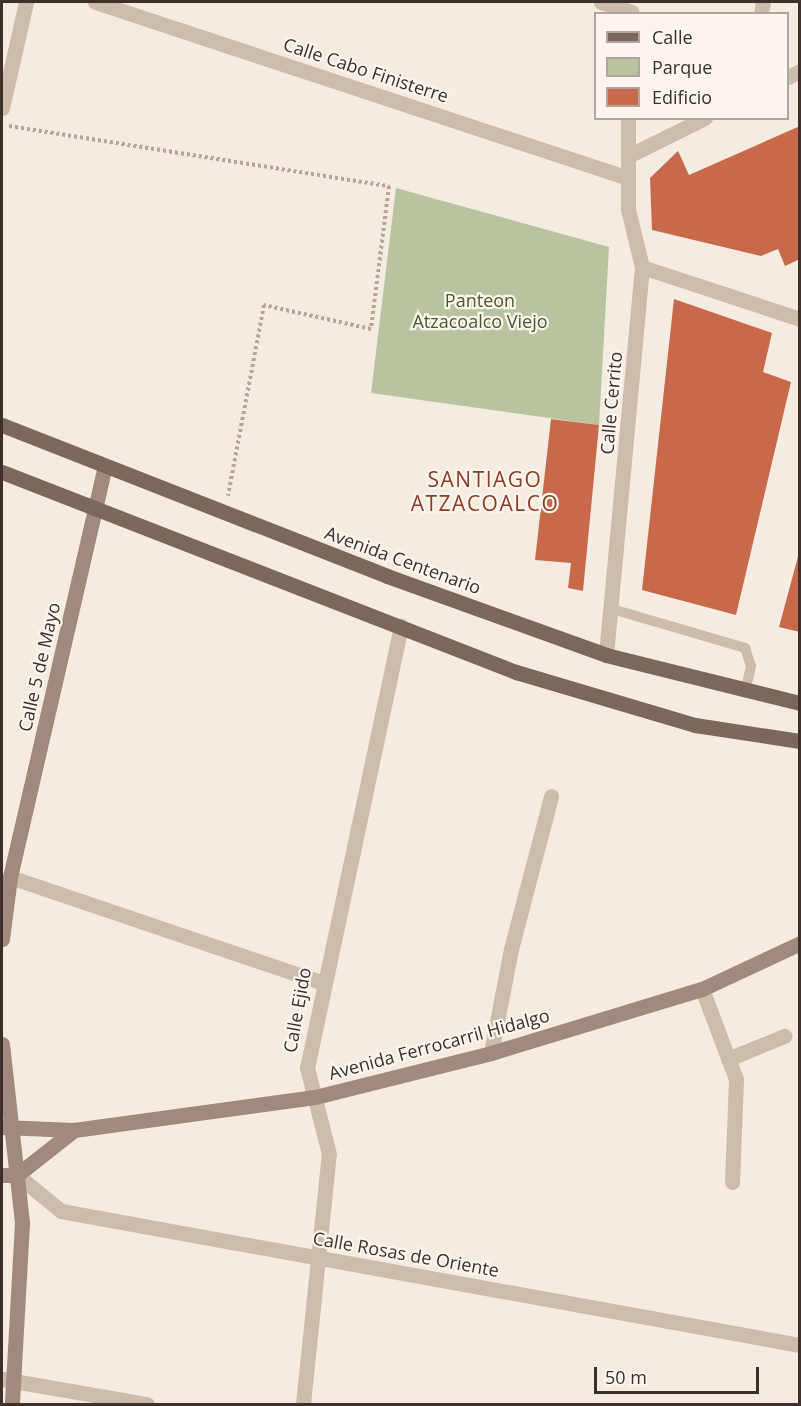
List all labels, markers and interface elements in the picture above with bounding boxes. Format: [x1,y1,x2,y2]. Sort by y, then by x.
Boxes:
legend [594,12,789,120]
text: Calle [652,25,693,49]
street label: Calle Cabo Finisterre [281,33,451,107]
text: Parque [652,55,712,79]
text: Edificio [652,85,712,109]
park label: Panteon Atzacoalco Viejo [412,290,548,332]
street label: Calle Cerrito [596,351,626,455]
district label: SANTIAGO ATZACOALCO [411,466,559,516]
street label: Avenida Centenario [322,522,484,598]
street label: Calle 5 de Mayo [14,600,64,734]
street label: Calle Ejido [279,966,315,1054]
street label: Avenida Ferrocarril Hidalgo [326,1004,552,1084]
street label: Calle Rosas de Oriente [311,1227,501,1281]
scale bar [597,1355,762,1393]
text: 50 m [605,1365,647,1389]

